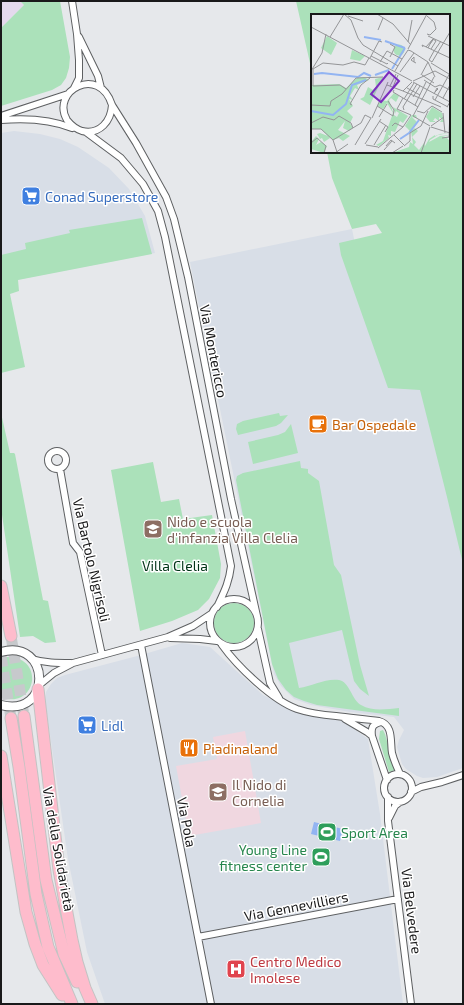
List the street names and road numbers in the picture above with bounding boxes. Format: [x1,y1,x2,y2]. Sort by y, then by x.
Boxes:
street label: Via Montericco [197,303,231,399]
street label: Via Bartolo Nigrisoli [70,497,114,623]
street label: Via della Solidarietà [40,785,78,913]
street label: Via Pola [174,795,200,849]
street label: Via Belvedere [398,867,426,955]
street label: Via Gennevilliers [242,888,350,924]

